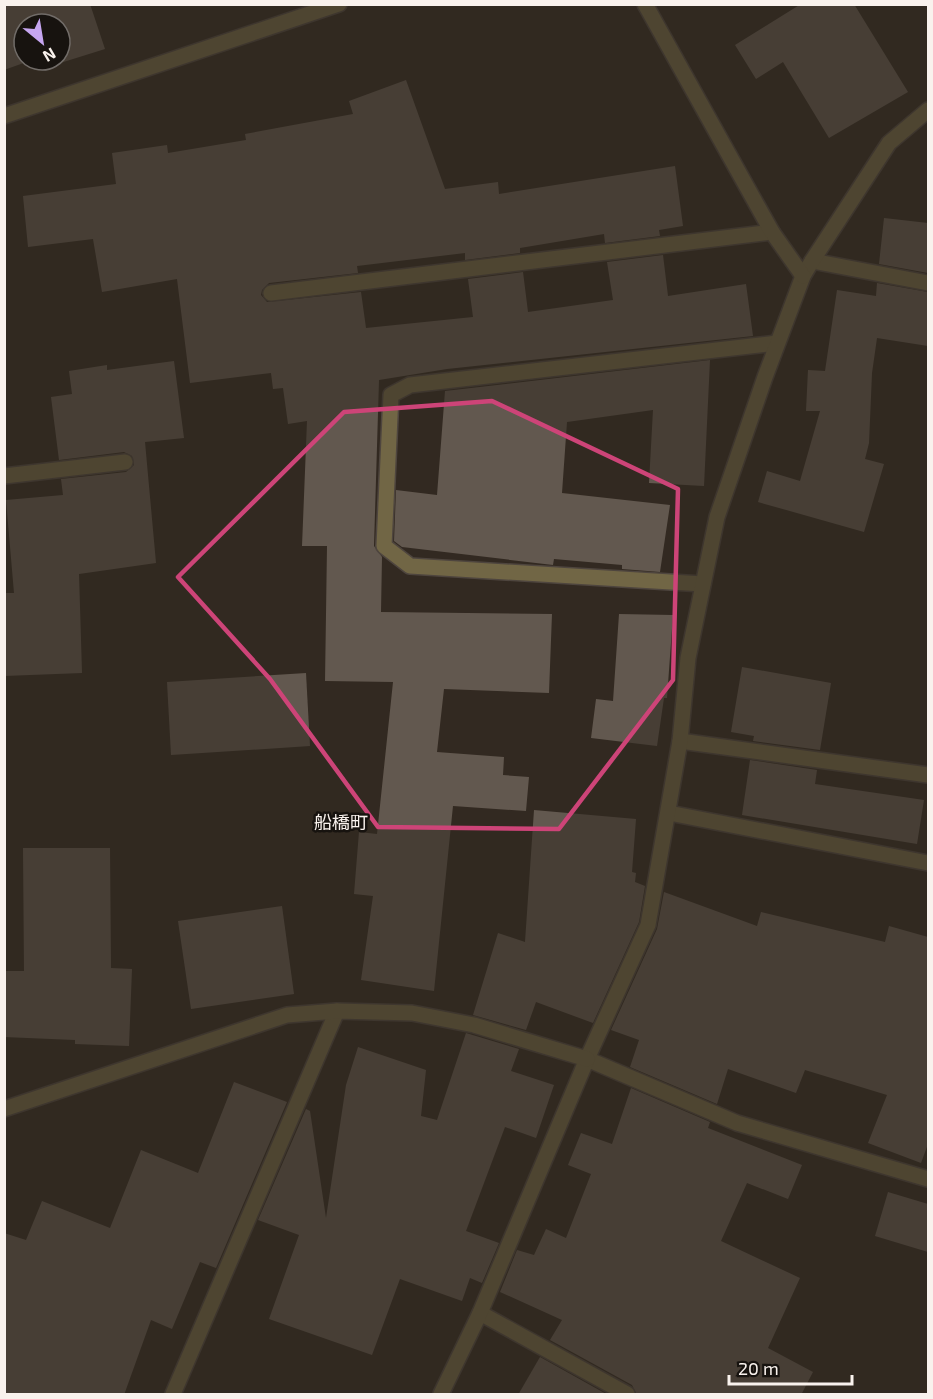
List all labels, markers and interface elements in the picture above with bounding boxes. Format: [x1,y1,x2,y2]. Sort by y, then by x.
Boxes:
north arrow [12,12,72,72]
text: N [40,44,60,67]
district label: 船橋町 [314,811,368,833]
scale bar [729,1348,852,1386]
text: 20 m [738,1357,779,1379]

